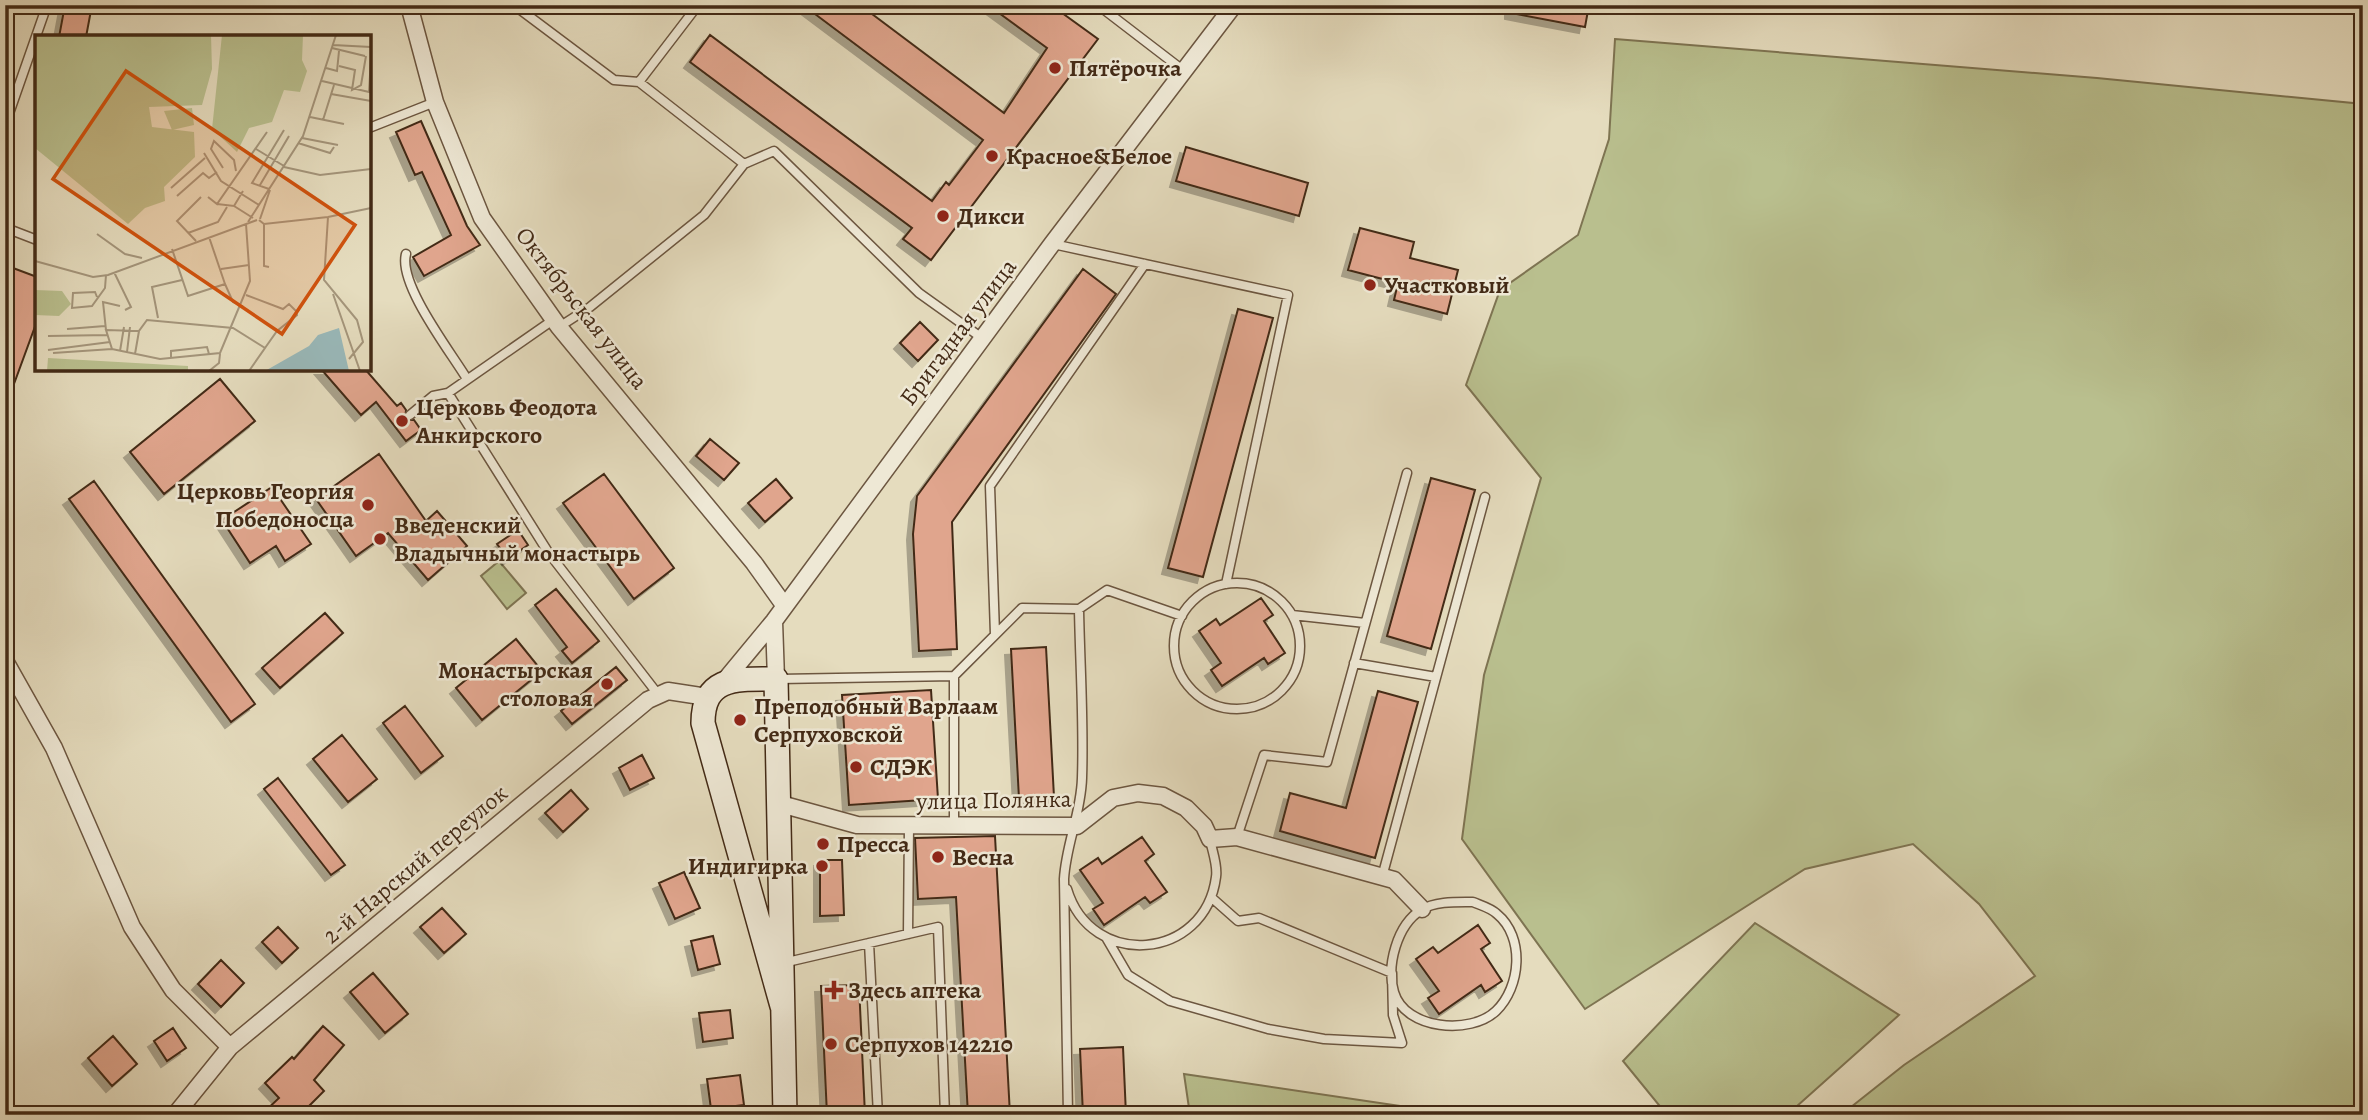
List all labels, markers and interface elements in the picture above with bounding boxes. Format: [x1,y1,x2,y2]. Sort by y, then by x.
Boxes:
inset map [35,35,371,371]
place label: Пятёрочка [1069,52,1182,84]
marker: Пятёрочка [1047,60,1063,76]
place label: Красное&Белое [1006,140,1172,172]
marker: Красное&Белое [984,148,1000,164]
place label: Дикси [957,200,1025,232]
marker: Дикси [935,208,951,224]
street label: Октябрьская улица [508,220,656,396]
street label: Бригадная улица [892,252,1024,412]
place label: Участковый [1384,269,1510,301]
marker: Участковый [1362,277,1378,293]
place label: Церковь Феодота Анкирского [415,391,598,451]
marker: Церковь Феодота Анкирского [394,413,410,429]
place label: Церковь Георгия Победоносца [177,475,355,535]
marker: Церковь Георгия Победоносца [360,497,376,513]
place label: Введенский Владычный монастырь [394,509,640,569]
marker: Введенский Владычный монастырь [372,531,388,547]
place label: Монастырская столовая [438,654,593,714]
marker: Монастырская столовая [599,676,615,692]
place label: Преподобный Варлаам Серпуховской [754,690,998,750]
marker: Преподобный Варлаам Серпуховской [732,712,748,728]
place label: СДЭК [870,751,932,783]
marker: СДЭК [848,759,864,775]
street label: 2-й Нарский переулок [316,777,514,951]
street label: улица Полянка [915,783,1072,817]
place label: Пресса [837,828,910,860]
marker: Пресса [815,836,831,852]
place label: Весна [952,841,1015,873]
marker: Весна [930,849,946,865]
place label: Индигирка [688,850,809,882]
marker: Индигирка [814,858,830,874]
place label: Здесь аптека [848,974,982,1006]
marker: Здесь аптека [826,982,842,998]
place label: Серпухов 142210 [845,1028,1013,1060]
marker: Серпухов 142210 [823,1036,839,1052]

